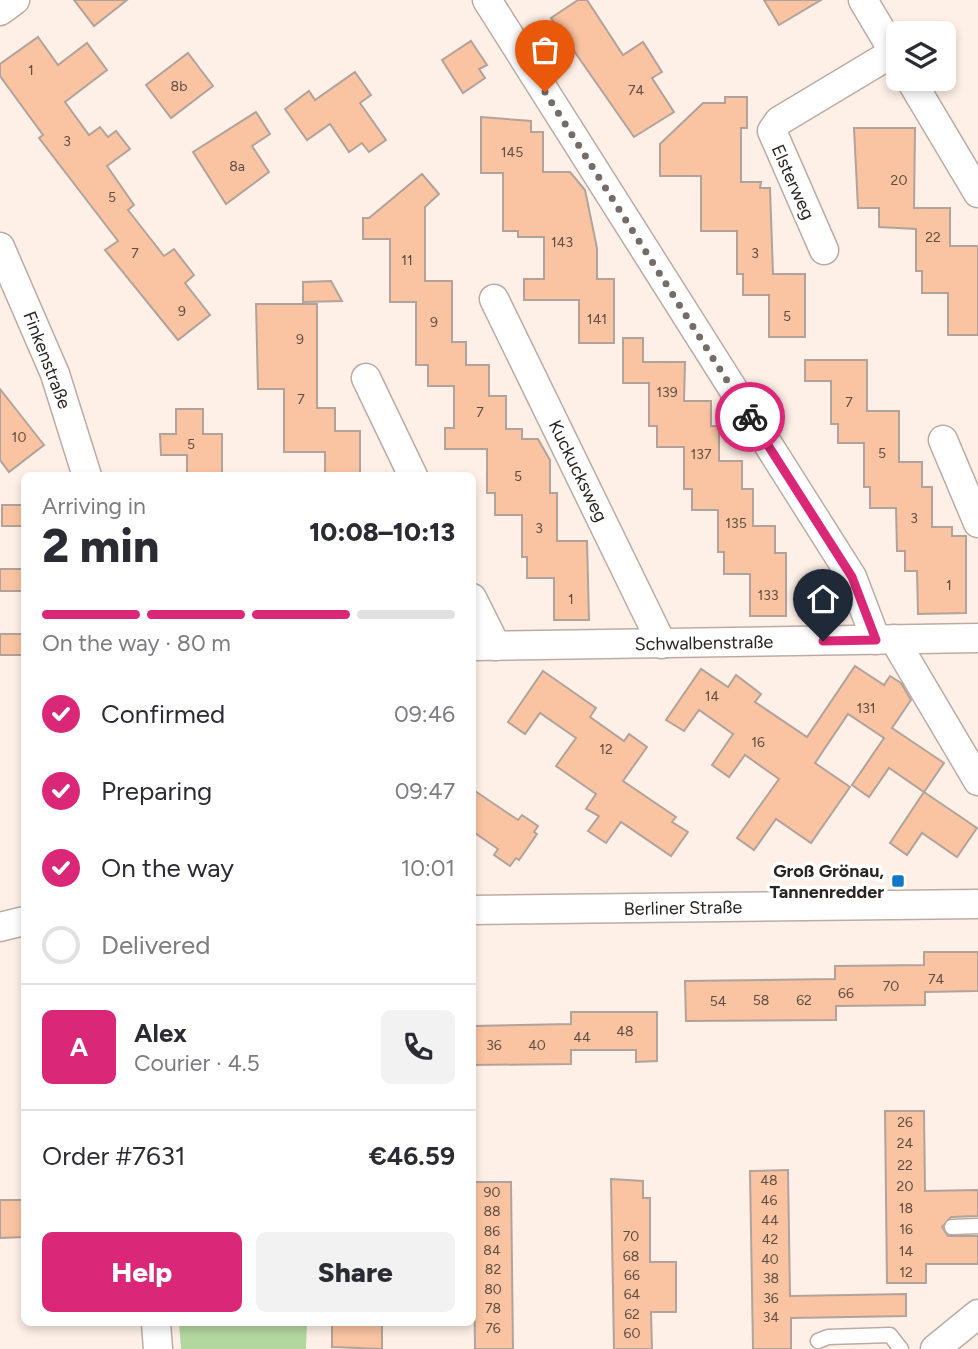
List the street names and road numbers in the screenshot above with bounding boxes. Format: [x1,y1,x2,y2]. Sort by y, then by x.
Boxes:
street label: Elsterweg [767,141,819,223]
street label: Finkenstraße [18,308,76,412]
street label: Kuckucksweg [544,416,612,526]
street label: Schwalbenstraße [635,631,774,655]
street label: Berliner Straße [624,896,743,920]

